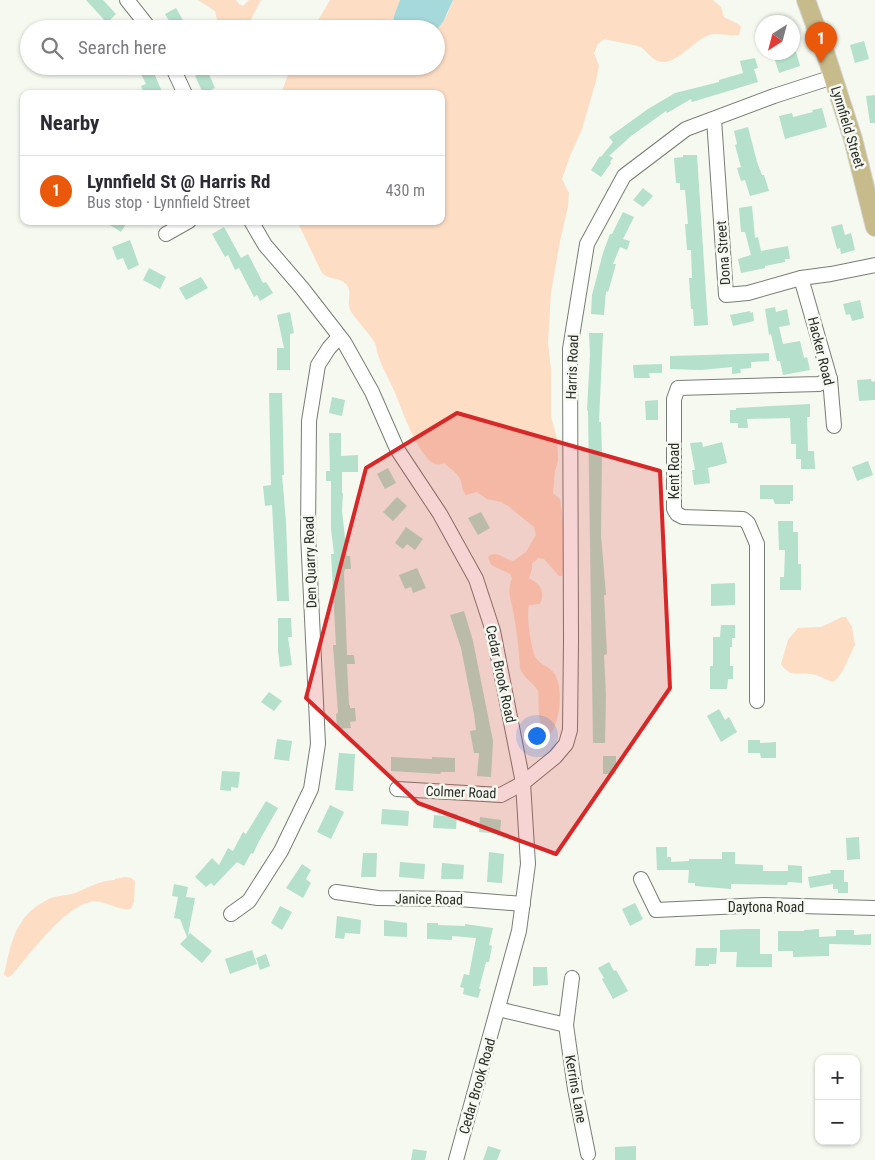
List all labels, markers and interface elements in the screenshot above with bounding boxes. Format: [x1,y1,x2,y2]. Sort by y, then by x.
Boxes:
north arrow [755,15,800,60]
search box [20,20,445,75]
pin: 1 [805,22,837,63]
icon: search [38,34,66,62]
text: Search here [78,36,166,59]
street label: Lynnfield Street [828,84,868,170]
text: Nearby [40,111,99,135]
text: Lynnfield St @ Harris Rd [87,170,270,193]
text: 1 [52,181,60,200]
text: 430 m [386,181,425,200]
text: Bus stop · Lynnfield Street [87,193,250,212]
street label: Dona Street [713,220,733,286]
street label: Hacker Road [805,315,837,387]
street label: Harris Road [563,334,581,400]
street label: Kent Road [666,443,682,499]
street label: Den Quarry Road [300,516,320,608]
street label: Cedar Brook Road [483,624,519,724]
your location [524,723,550,749]
street label: Colmer Road [425,783,497,801]
street label: Janice Road [395,890,463,908]
street label: Daytona Road [728,899,804,915]
street label: Cedar Brook Road [456,1036,498,1136]
street label: Kerrins Lane [562,1054,590,1125]
map controls [815,1055,860,1145]
button: + [815,1055,860,1100]
button: − [815,1100,860,1145]

